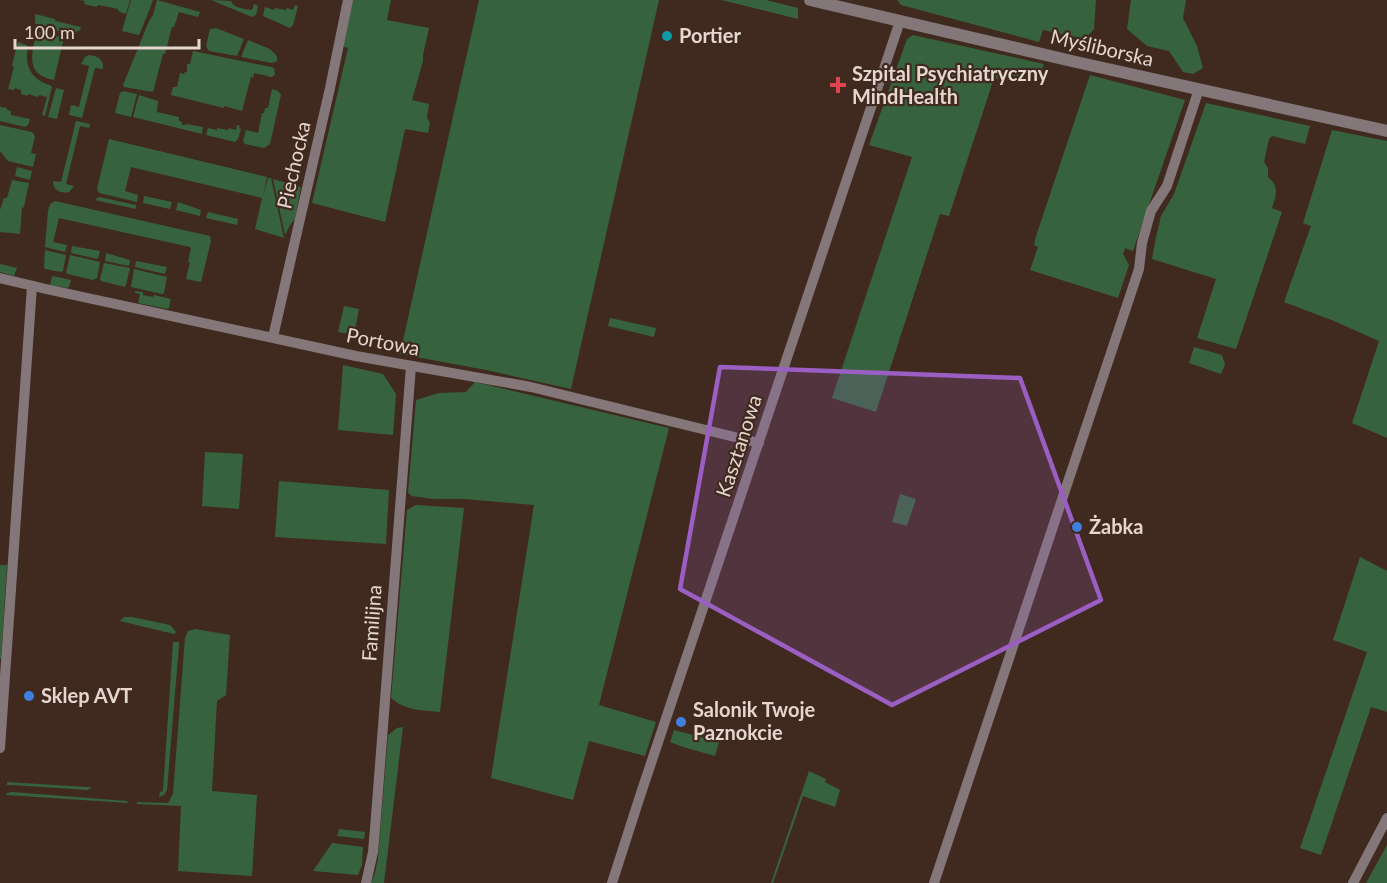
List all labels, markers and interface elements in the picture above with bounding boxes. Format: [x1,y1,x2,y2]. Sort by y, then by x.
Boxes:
scale bar [15,12,200,50]
text: 100 m [24,21,75,43]
place label: Portier [679,23,741,47]
street label: Myśliborska [1048,24,1156,71]
marker: Portier [660,29,674,43]
place label: Szpital Psychiatryczny MindHealth [852,61,1049,108]
marker: Szpital Psychiatryczny MindHealth [829,76,847,94]
street label: Piechocka [271,119,315,211]
street label: Portowa [345,322,422,360]
street label: Kasztanowa [710,392,766,500]
place label: Żabka [1089,514,1143,538]
marker: Żabka [1070,520,1084,534]
street label: Familijna [356,584,386,662]
place label: Sklep AVT [41,683,132,707]
marker: Sklep AVT [22,689,36,703]
place label: Salonik Twoje Paznokcie [693,697,815,744]
marker: Salonik Twoje Paznokcie [674,715,688,729]

